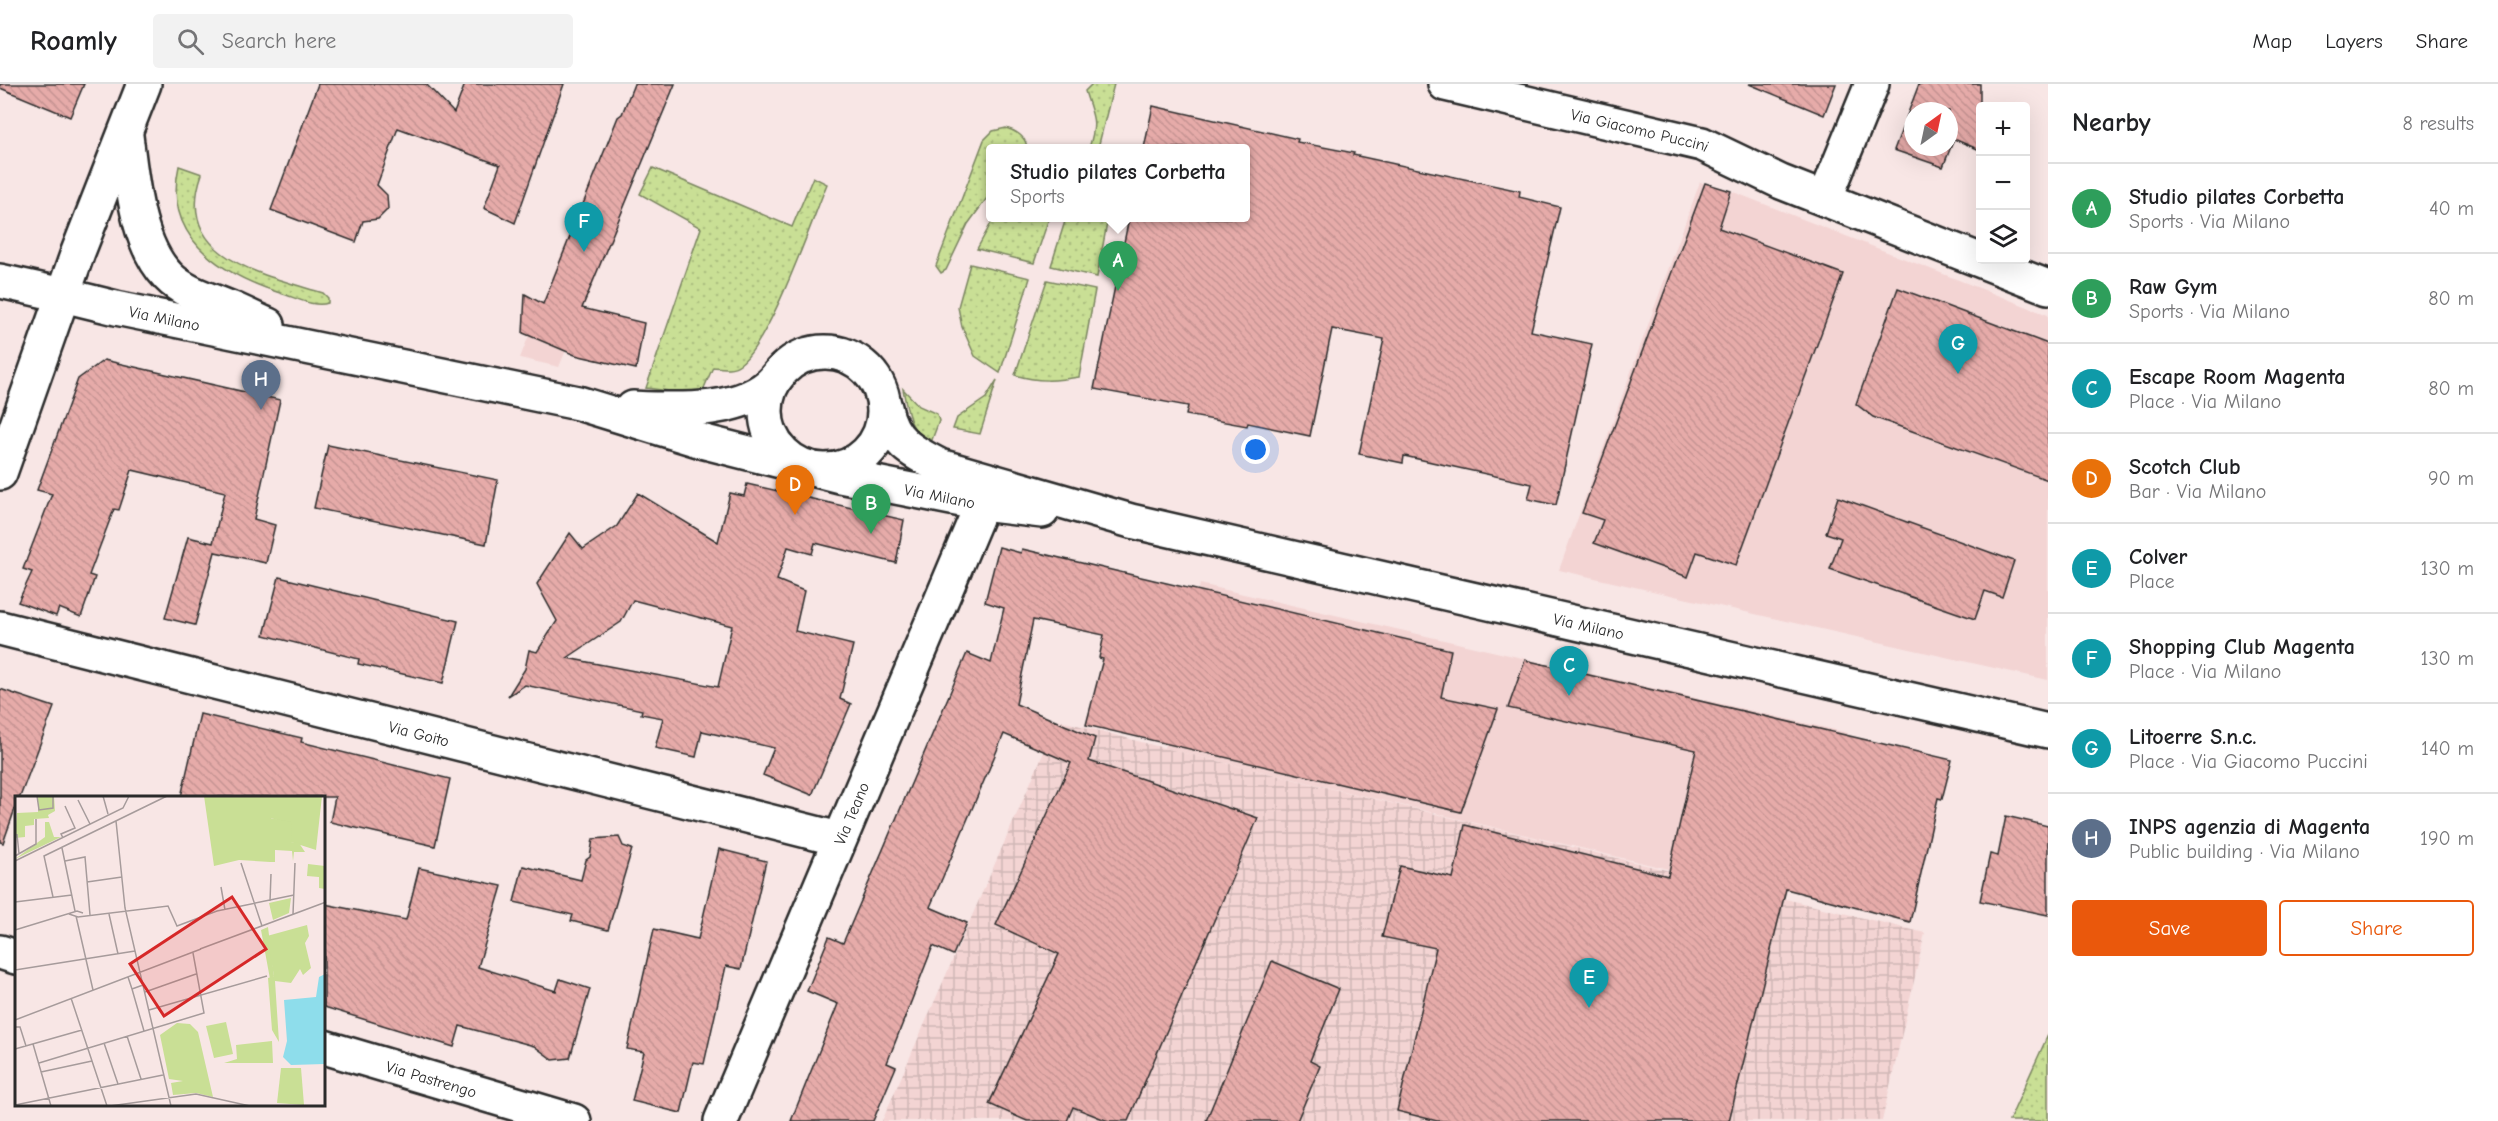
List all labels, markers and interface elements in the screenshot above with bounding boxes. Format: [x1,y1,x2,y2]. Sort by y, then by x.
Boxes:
search box [153,14,573,68]
text: Roamly [30,25,117,57]
icon: search [174,25,207,58]
text: Search here [222,28,336,54]
text: Map [2253,29,2292,53]
text: Layers [2325,29,2383,53]
text: Share [2416,29,2468,53]
north arrow [1904,102,1958,156]
map controls [1976,102,2030,264]
button: + [1976,102,2030,156]
street label: Via Giacomo Puccini [1569,106,1711,156]
text: Nearby [2072,108,2151,138]
text: 8 results [2402,112,2474,135]
popup [986,144,1250,222]
button: − [1976,156,2030,210]
text: Studio pilates Corbetta [1010,159,1226,185]
text: Studio pilates Corbetta [2129,184,2344,210]
text: Sports [1010,185,1065,208]
text: A [2086,197,2097,220]
text: 40 m [2429,197,2474,220]
pin: F [564,202,604,252]
button: layers [1976,210,2030,264]
text: Sports · Via Milano [2129,210,2290,233]
pin: A [1098,242,1138,291]
text: Raw Gym [2129,274,2218,300]
text: B [2085,287,2098,310]
text: 80 m [2428,287,2474,310]
text: Sports · Via Milano [2129,300,2290,323]
street label: Via Milano [127,303,201,335]
pin: G [1938,324,1978,374]
pin: H [242,360,280,410]
text: Escape Room Magenta [2129,364,2346,390]
text: C [2085,377,2098,400]
text: 80 m [2428,377,2474,400]
text: Place · Via Milano [2129,390,2281,413]
your location [1241,435,1270,464]
text: Scotch Club [2129,454,2240,480]
pin: D [776,466,814,515]
text: D [2085,467,2098,490]
text: 90 m [2428,467,2474,490]
text: Bar · Via Milano [2129,480,2266,503]
street label: Via Milano [903,481,977,512]
pin: B [852,484,890,534]
text: Colver [2129,544,2187,570]
text: E [2086,557,2097,580]
text: 130 m [2421,557,2474,580]
text: Place [2129,570,2175,593]
street label: Via Milano [1551,610,1626,644]
text: Shopping Club Magenta [2129,634,2355,660]
pin: C [1550,646,1588,696]
text: F [2086,647,2097,670]
text: 130 m [2421,647,2474,670]
text: Place · Via Milano [2129,660,2281,683]
street label: Via Goito [386,718,451,751]
text: Litoerre S.n.c. [2129,724,2256,750]
text: G [2084,737,2099,760]
text: 140 m [2421,737,2474,760]
text: Place · Via Giacomo Puccini [2129,750,2368,773]
street label: Via Teano [831,780,873,848]
inset map [15,796,326,1106]
text: INPS agenzia di Magenta [2129,814,2370,840]
text: H [2084,827,2099,850]
text: 190 m [2420,827,2474,850]
text: Public building · Via Milano [2129,840,2360,863]
button: Save [2072,900,2267,956]
button: Share [2279,900,2474,956]
pin: E [1570,958,1608,1008]
street label: Via Pastrengo [384,1058,479,1102]

